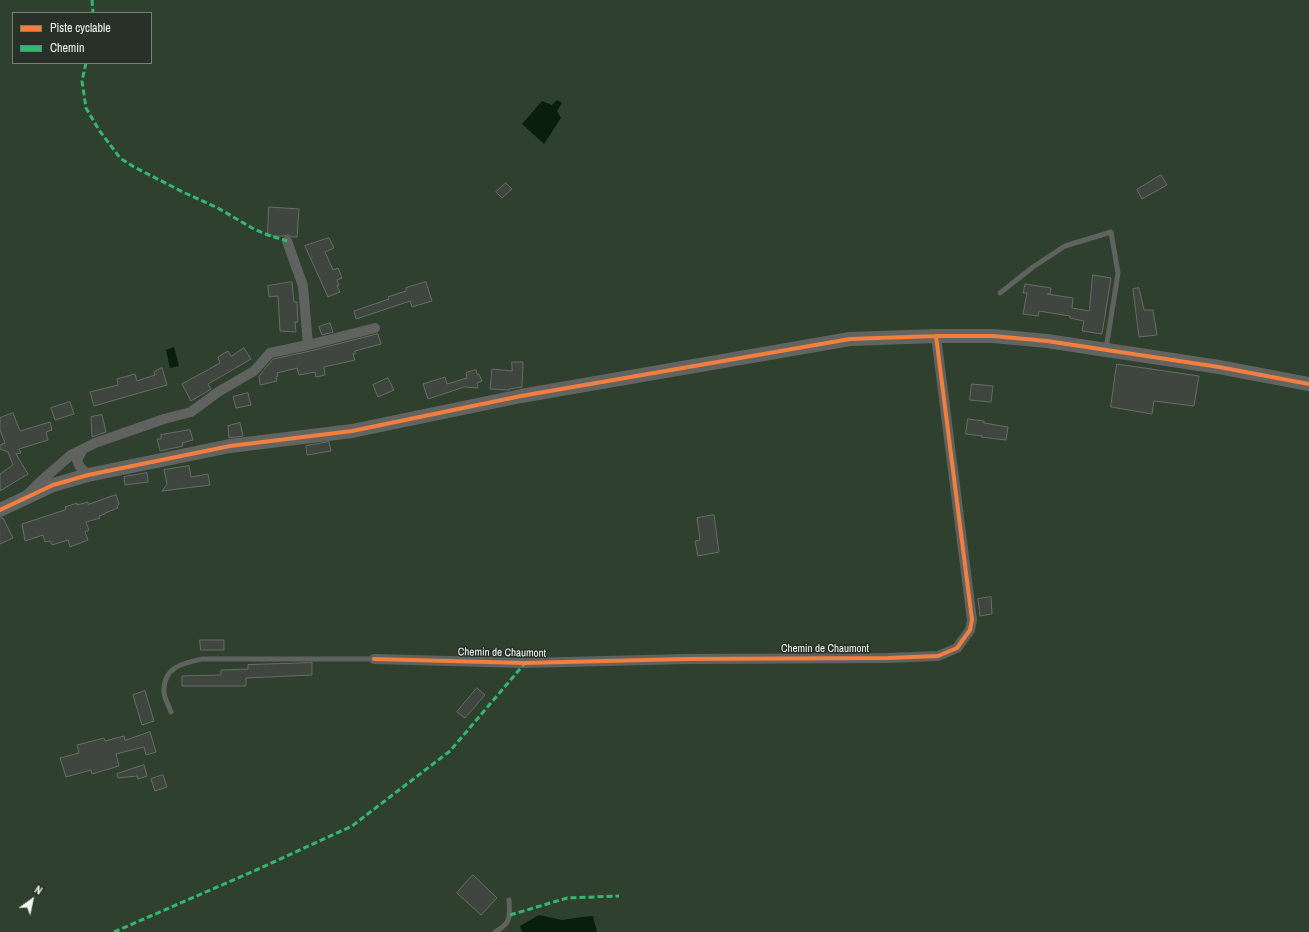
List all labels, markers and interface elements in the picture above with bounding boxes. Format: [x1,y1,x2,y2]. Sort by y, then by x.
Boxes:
legend [12,12,152,64]
text: Piste cyclable [50,20,111,36]
text: Chemin [50,40,84,56]
street label: Chemin de Chaumont [781,642,869,656]
street label: Chemin de Chaumont [458,646,546,660]
north arrow [12,880,52,920]
text: N [32,882,45,898]

